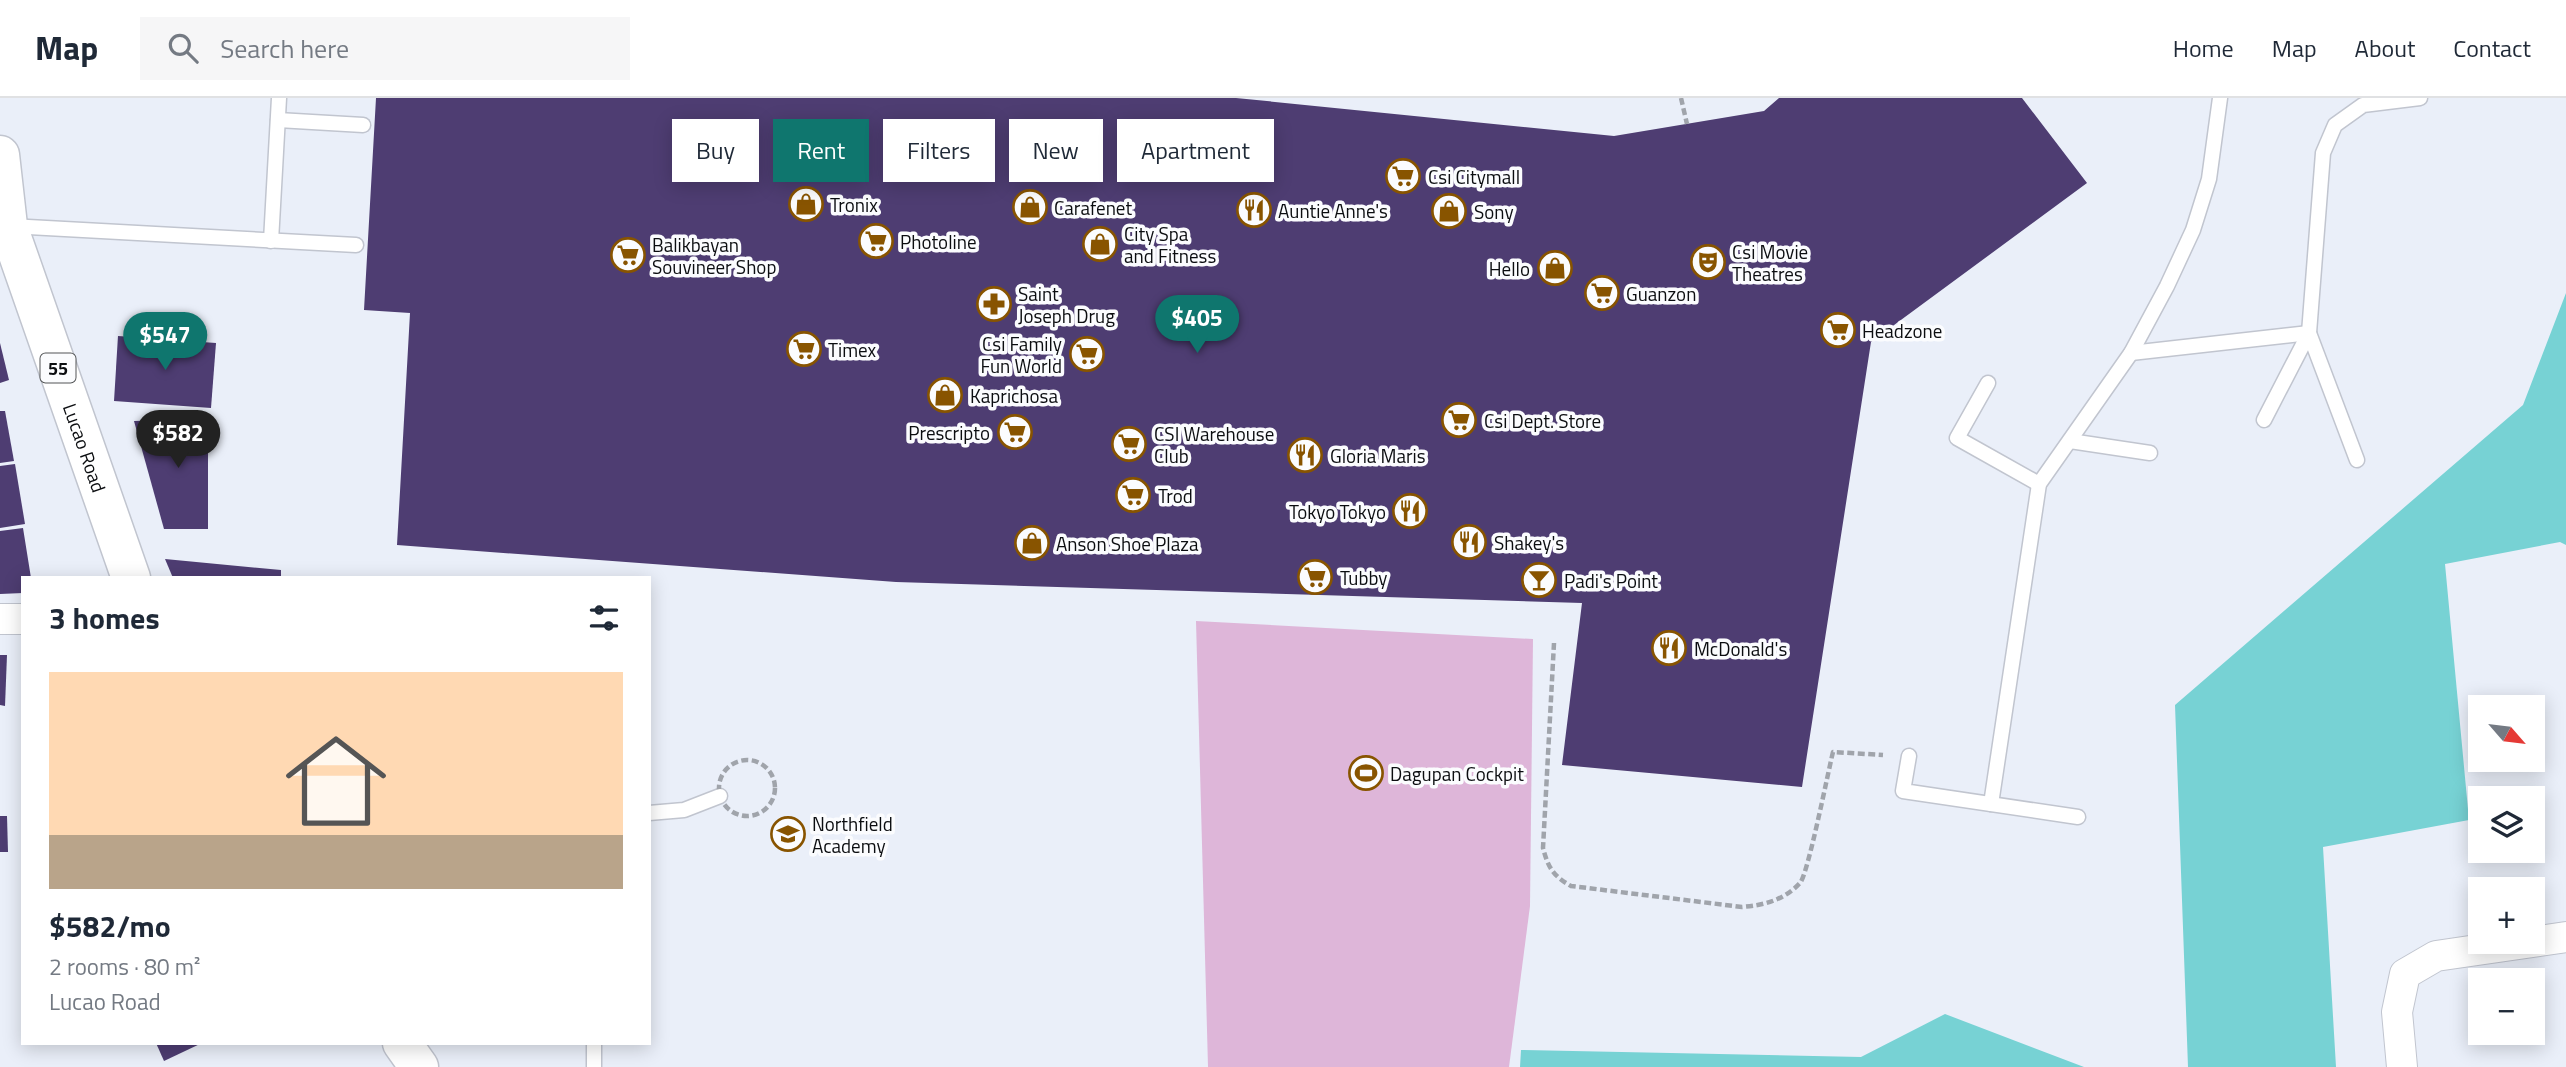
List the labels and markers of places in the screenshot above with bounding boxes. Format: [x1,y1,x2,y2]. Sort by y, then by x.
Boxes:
supermarket icon: Csi Citymall [1384,157,1422,195]
place label: Csi Citymall [1428,162,1520,191]
shop icon: Tronix [787,185,825,223]
shop icon: Carafenet [1011,188,1049,226]
place label: Tronix [830,190,878,219]
restaurant icon: Auntie Anne's [1235,191,1273,229]
shop icon: Sony [1430,192,1468,230]
place label: Carafenet [1054,193,1132,222]
place label: Auntie Anne's [1278,196,1388,225]
place label: Sony [1474,197,1514,226]
place label: City Spa and Fitness [1124,219,1216,270]
supermarket icon: Photoline [857,222,895,260]
shop icon: City Spa and Fitness [1081,225,1119,263]
place label: Photoline [900,227,976,256]
place label: Balikbayan Souvineer Shop [652,230,776,281]
supermarket icon: Balikbayan Souvineer Shop [609,236,647,274]
place label: Csi Movie Theatres [1732,237,1808,288]
theatre icon: Csi Movie Theatres [1689,243,1727,281]
shop icon: Hello [1536,249,1574,287]
place label: Hello [1489,254,1530,283]
supermarket icon: Guanzon [1583,274,1621,312]
place label: Saint Joseph Drug [1018,279,1115,330]
place label: Guanzon [1626,279,1696,308]
pharmacy icon: Saint Joseph Drug [975,285,1013,323]
pin: $405 [1156,296,1238,355]
supermarket icon: Headzone [1819,311,1857,349]
pin: $547 [124,313,206,372]
place label: Headzone [1862,316,1942,345]
place label: Csi Family Fun World [980,329,1062,380]
supermarket icon: Timex [785,330,823,368]
place label: Timex [828,335,877,364]
supermarket icon: Csi Family Fun World [1068,335,1106,373]
shop icon: Kaprichosa [926,376,964,414]
place label: Kaprichosa [970,381,1058,410]
supermarket icon: Csi Dept. Store [1440,401,1478,439]
place label: Csi Dept. Store [1484,406,1601,435]
pin: $582 [137,410,219,470]
supermarket icon: Prescripto [996,413,1034,451]
place label: Prescripto [908,418,990,447]
place label: CSI Warehouse Club [1154,419,1274,470]
supermarket icon: CSI Warehouse Club [1110,425,1148,463]
restaurant icon: Gloria Maris [1286,436,1324,474]
place label: Gloria Maris [1330,441,1426,470]
supermarket icon: Trod [1114,476,1152,514]
place label: Trod [1158,481,1193,510]
restaurant icon: Tokyo Tokyo [1391,492,1429,530]
place label: Tokyo Tokyo [1289,497,1386,526]
restaurant icon: Shakey's [1450,523,1488,561]
shop icon: Anson Shoe Plaza [1013,524,1051,562]
place label: Shakey's [1494,528,1564,557]
place label: Anson Shoe Plaza [1056,529,1199,558]
supermarket icon: Tubby [1296,558,1334,596]
bar icon: Padi's Point [1520,561,1558,599]
place label: Tubby [1340,563,1387,592]
place label: Padi's Point [1564,566,1658,595]
restaurant icon: McDonald's [1650,629,1688,667]
place label: McDonald's [1694,634,1787,663]
sports icon: Dagupan Cockpit [1347,754,1385,792]
place label: Dagupan Cockpit [1390,759,1524,788]
place label: Northfield Academy [812,809,893,860]
school or university icon: Northfield Academy [769,815,807,853]

